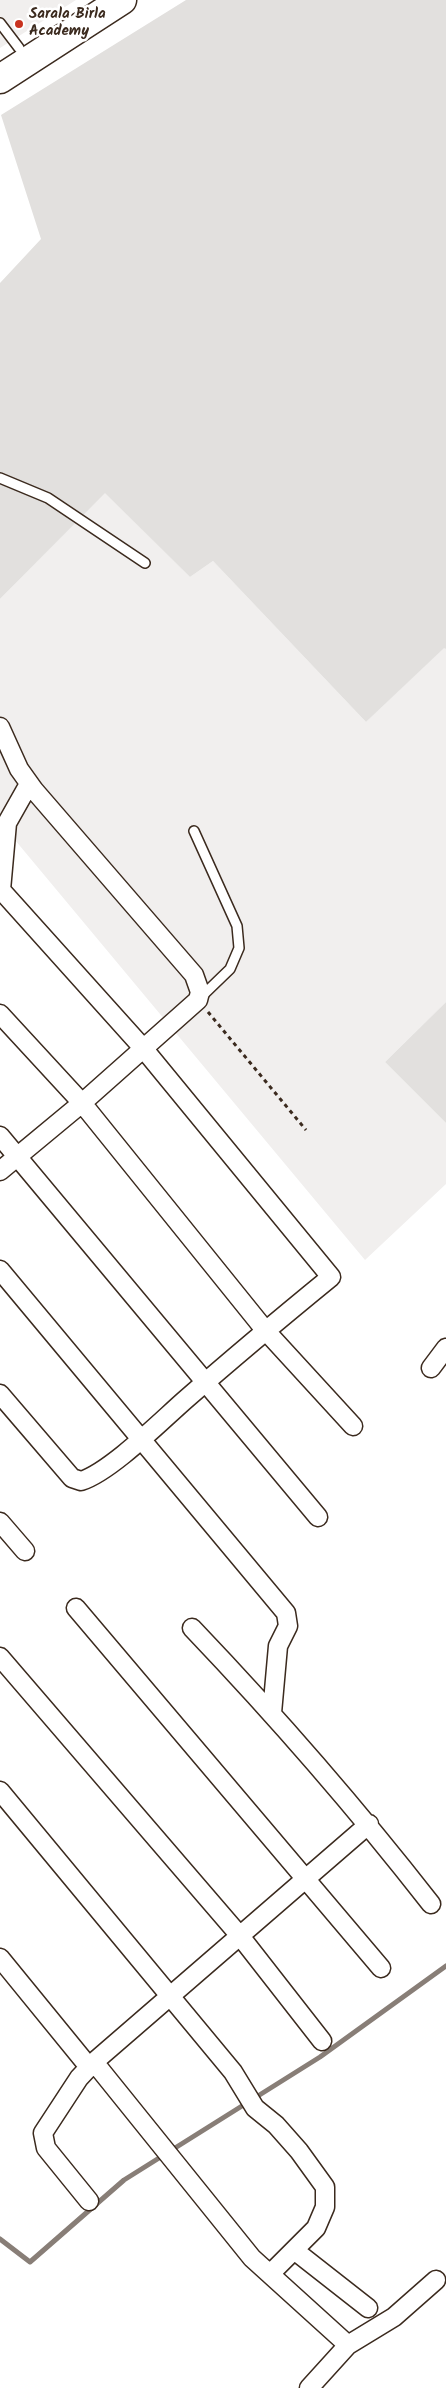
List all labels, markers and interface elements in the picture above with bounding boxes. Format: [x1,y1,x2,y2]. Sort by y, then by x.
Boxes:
place label: Sarala Birla Academy [29,6,106,41]
marker: Sarala Birla Academy [13,18,25,30]

